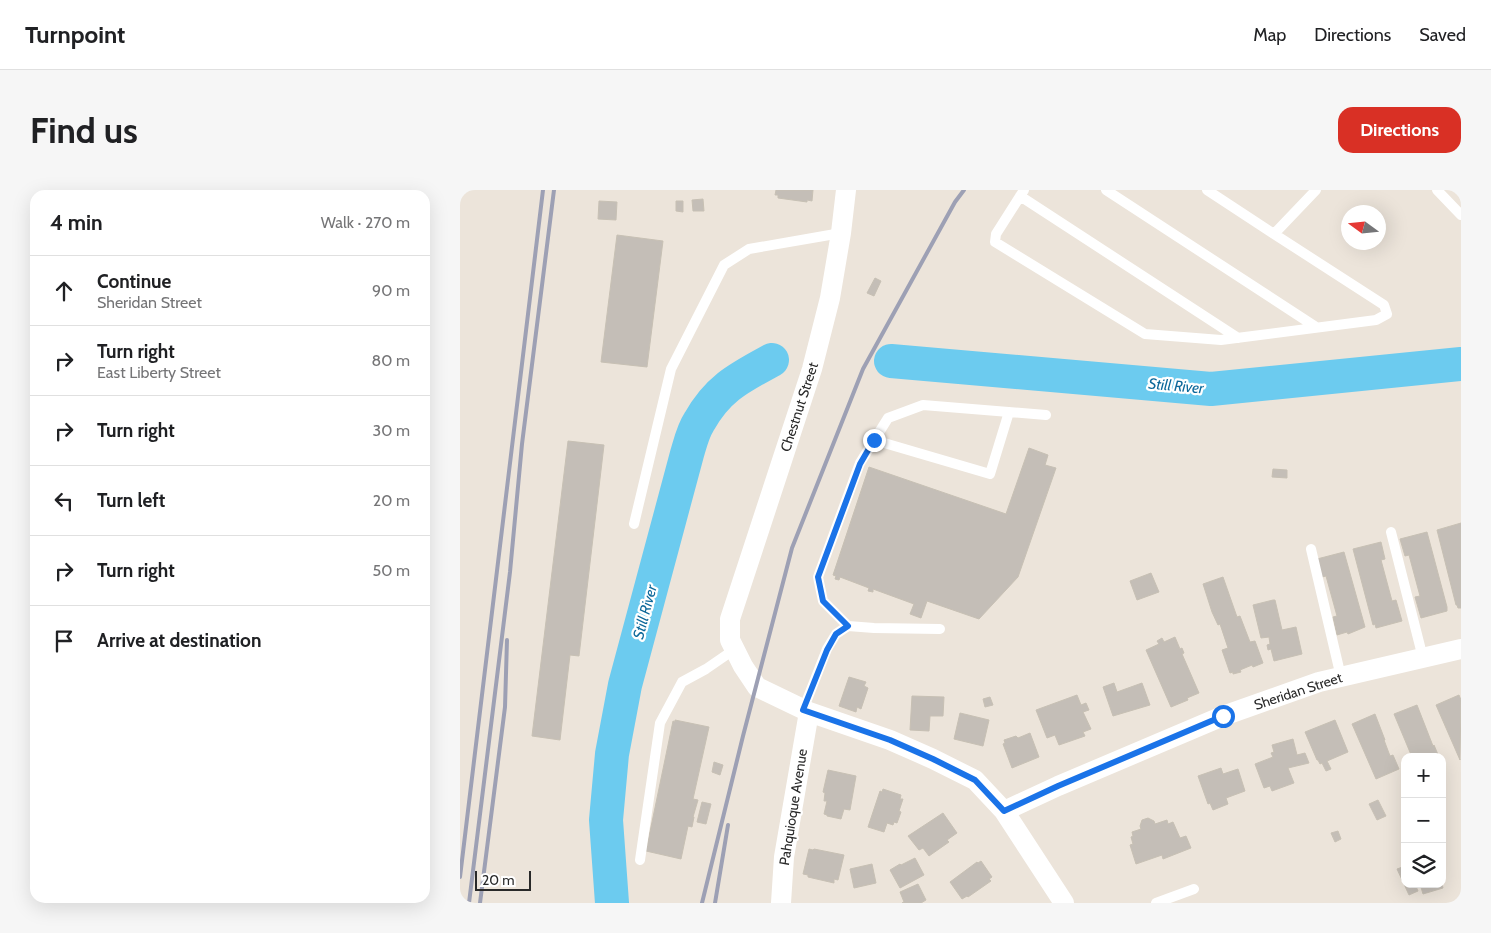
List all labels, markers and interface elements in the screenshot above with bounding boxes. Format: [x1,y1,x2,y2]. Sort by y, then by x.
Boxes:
text: Turnpoint [25,20,125,49]
text: Map [1253,24,1286,46]
text: Directions [1314,24,1391,46]
text: Saved [1419,24,1466,46]
button: Directions [1338,107,1461,153]
text: Find us [30,109,138,152]
north arrow [1341,205,1386,250]
text: 4 min [50,210,103,235]
text: Walk · 270 m [321,213,410,232]
text: Continue [97,270,171,293]
icon: ahead [50,277,78,305]
text: 90 m [372,281,410,300]
text: Sheridan Street [97,293,202,312]
text: Turn right [97,340,175,363]
icon: right [50,347,78,375]
text: 80 m [372,351,410,370]
street label: Chestnut Street [776,360,822,454]
text: East Liberty Street [97,363,221,382]
water label: Still River [1148,375,1206,397]
icon: right [50,417,78,445]
text: Turn right [97,419,175,442]
text: 30 m [373,421,410,440]
route end [863,429,886,452]
icon: left [50,487,78,515]
text: Turn left [97,489,165,512]
text: 20 m [373,491,410,510]
icon: right [50,557,78,585]
text: Turn right [97,559,175,582]
text: 50 m [373,561,410,580]
water label: Still River [629,582,661,641]
icon: arrive [50,627,78,655]
text: Arrive at destination [97,629,261,652]
street label: Sheridan Street [1252,668,1345,714]
route start [1212,705,1235,728]
street label: Pahquioque Avenue [775,747,811,867]
map controls [1401,753,1446,888]
button: + [1401,753,1446,798]
button: − [1401,798,1446,843]
button: layers [1401,843,1446,888]
scale bar [475,868,531,891]
text: 20 m [482,871,515,889]

